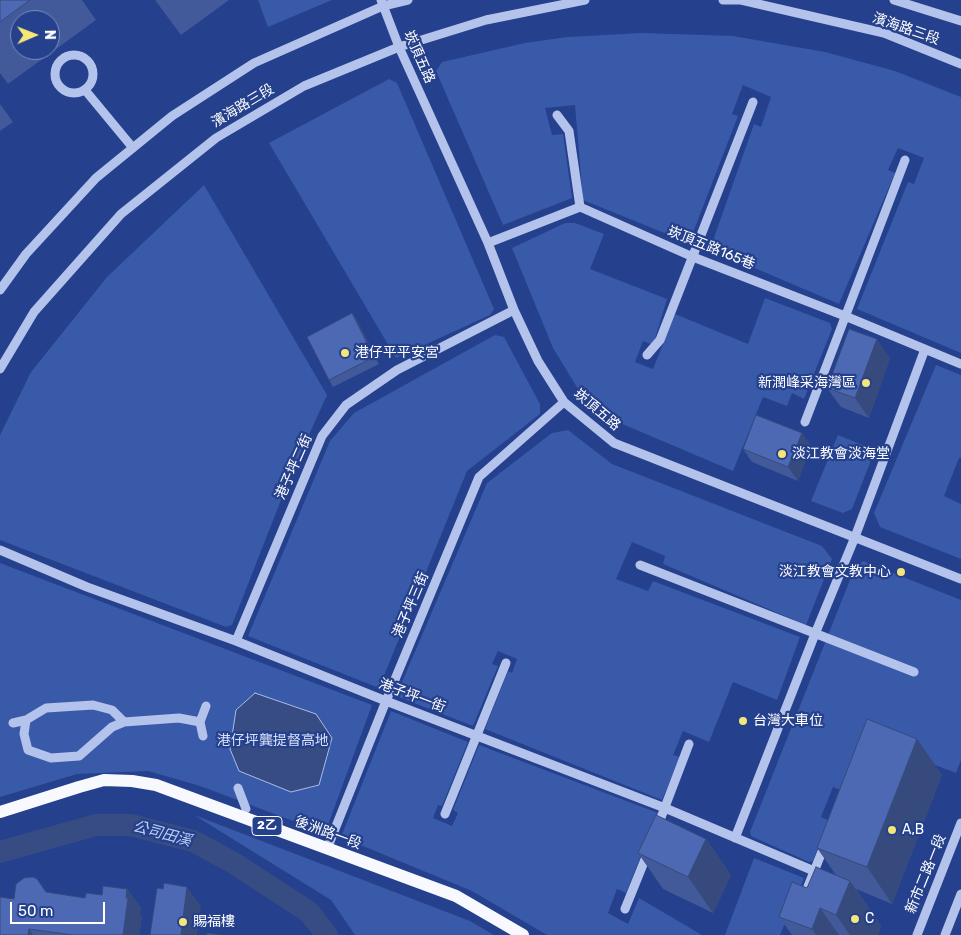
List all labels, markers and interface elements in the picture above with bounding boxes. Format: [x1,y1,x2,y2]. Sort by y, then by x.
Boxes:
north arrow [10,10,60,60]
street label: 濱海路三段 [870,10,942,48]
street label: 崁頂五路 [400,28,438,86]
text: N [41,30,58,40]
street label: 濱海路三段 [209,81,277,131]
street label: 崁頂五路165巷 [665,223,757,273]
place label: 港仔平平安宮 [355,345,439,361]
marker: 港仔平平安宮 [339,347,351,359]
place label: 新潤峰采海灣區 [758,375,856,391]
marker: 新潤峰采海灣區 [860,377,872,389]
street label: 崁頂五路 [570,386,624,434]
street label: 港子坪二街 [272,432,316,502]
place label: 淡江教會淡海堂 [792,446,890,462]
marker: 淡江教會淡海堂 [776,448,788,460]
place label: 淡江教會文教中心 [779,564,891,580]
marker: 淡江教會文教中心 [895,566,907,578]
street label: 港子坪三街 [390,570,432,640]
street label: 港子坪一街 [376,676,448,716]
place label: 台灣大車位 [753,713,823,729]
marker: 台灣大車位 [737,715,749,727]
park label: 港仔坪龔提督高地 [217,733,329,749]
street label: 後洲路一段 [292,813,364,853]
road number: 2乙 [252,816,282,836]
water label: 公司田溪 [131,818,193,850]
place label: A,B [902,822,924,838]
marker: A,B [886,824,898,836]
street label: 新市二路一段 [902,832,950,916]
scale bar [12,892,108,924]
text: 50 m [18,902,53,920]
place label: C [865,911,874,927]
marker: C [849,913,861,925]
place label: 賜福樓 [193,914,235,930]
marker: 賜福樓 [177,916,189,928]

